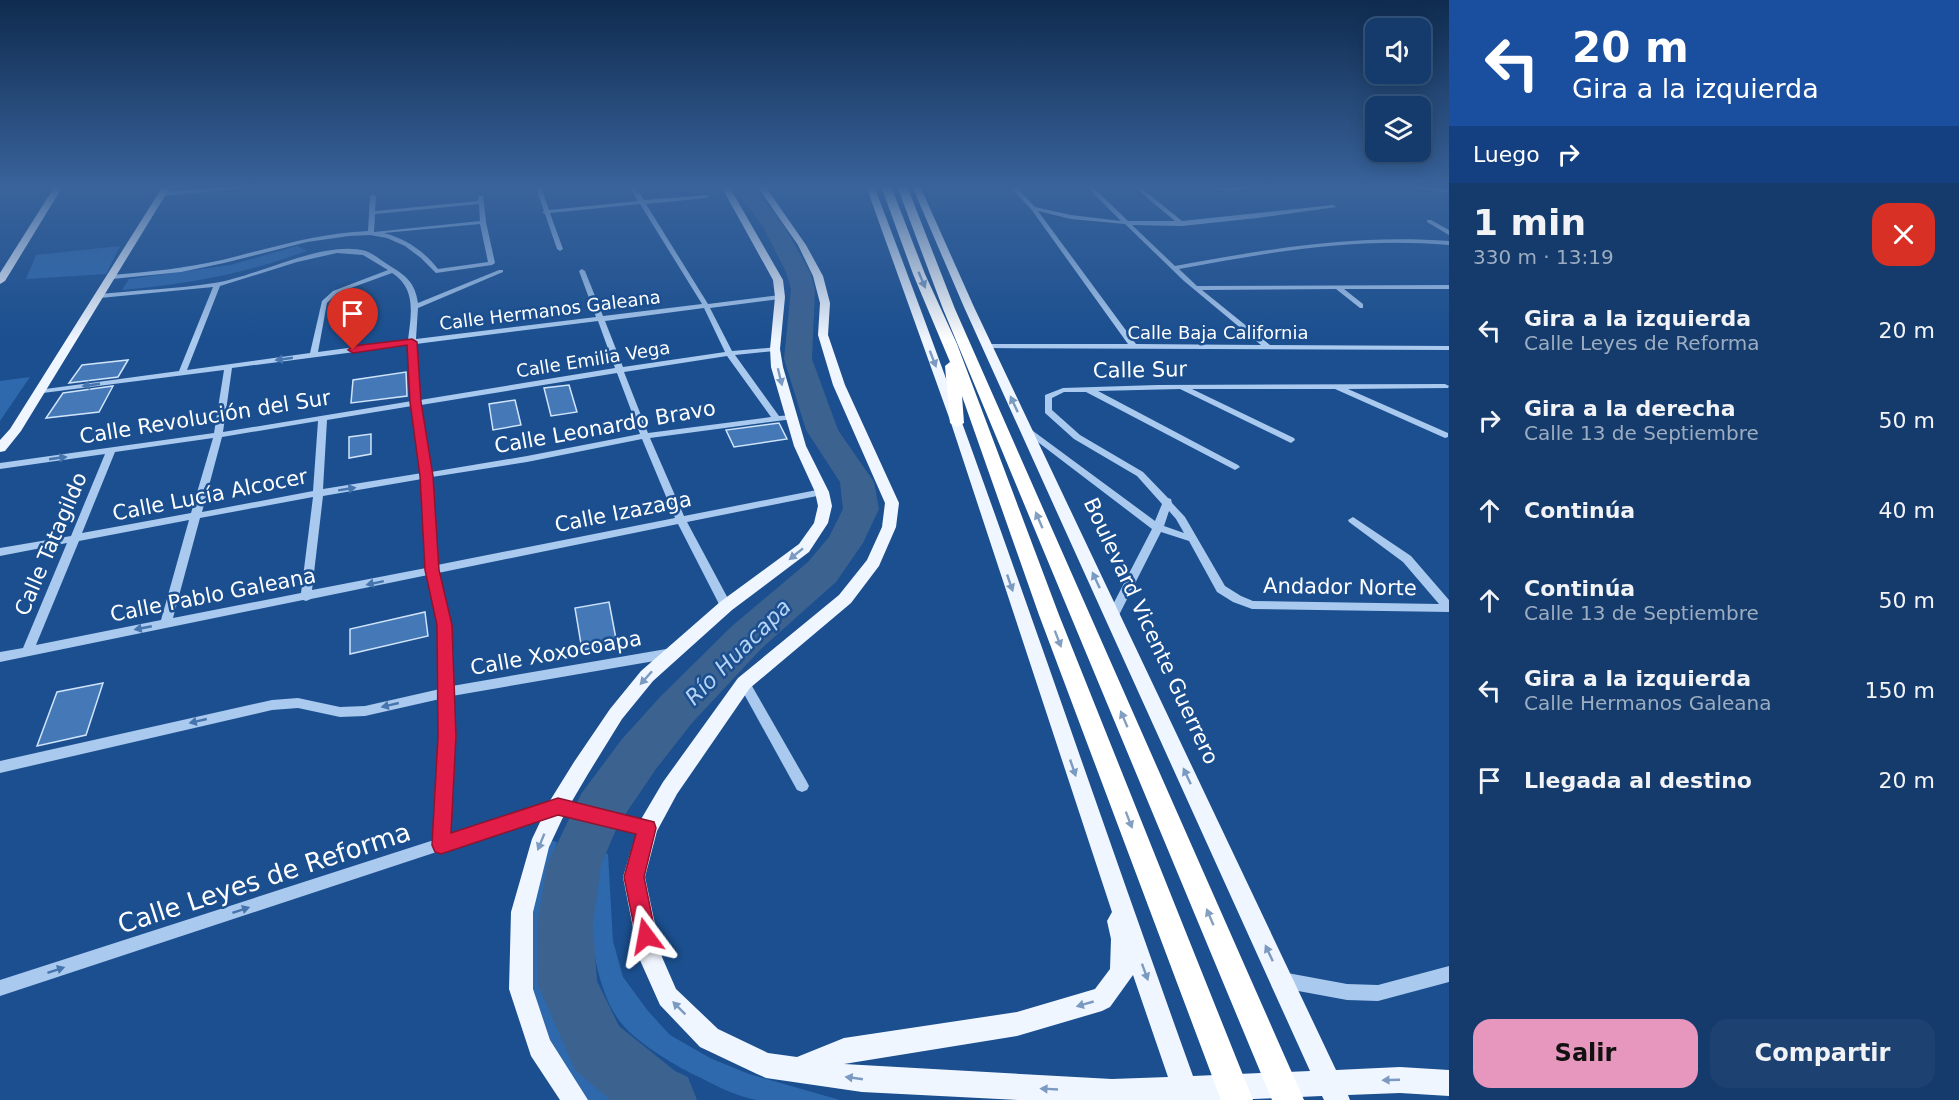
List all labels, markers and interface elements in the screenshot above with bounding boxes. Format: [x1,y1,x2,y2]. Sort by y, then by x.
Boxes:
map controls [1365,18,1431,162]
button: sound [1365,18,1431,84]
text: 20 m [1572,23,1689,72]
icon: left [1473,24,1551,102]
text: Gira a la izquierda [1572,73,1819,104]
button: layers [1365,96,1431,162]
icon: right [1552,138,1585,171]
text: Luego [1473,142,1540,167]
text: 1 min [1473,202,1586,243]
button: close [1872,203,1935,266]
text: 330 m · 13:19 [1473,245,1614,269]
one-way arrow [917,271,927,289]
street label: Calle Hermanos Galeana [438,286,662,334]
pin [327,288,378,350]
icon: arrive [336,297,369,330]
text: Gira a la izquierda [1524,306,1751,331]
icon: left [1473,314,1506,347]
text: 20 m [1879,318,1935,343]
street label: Calle Baja California [1127,322,1309,343]
text: Calle Leyes de Reforma [1524,331,1760,355]
street label: Calle Emilia Vega [515,336,671,382]
one-way arrow [928,351,938,369]
one-way arrow [274,355,293,364]
street label: Calle Sur [1093,357,1188,383]
one-way arrow [775,368,785,386]
one-way arrow [81,381,100,390]
street label: Calle Revolución del Sur [78,385,333,449]
one-way arrow [1009,395,1018,412]
street label: Calle Leonardo Bravo [492,396,718,458]
text: Gira a la derecha [1524,396,1736,421]
icon: right [1473,404,1506,437]
text: 50 m [1879,408,1935,433]
text: Calle 13 de Septiembre [1524,421,1759,445]
one-way arrow [49,454,68,463]
street label: Calle Lucía Alcocer [110,464,310,526]
street label: Calle Tatagildo [10,469,92,619]
one-way arrow [337,484,356,493]
street label: Calle Izazaga [552,487,694,537]
street label: Boulevard Vicente Guerrero [1079,494,1223,768]
icon: ahead [1473,494,1506,527]
text: Continúa [1524,498,1635,523]
text: 40 m [1879,498,1935,523]
one-way arrow [1034,511,1044,529]
one-way arrow [788,548,804,561]
street label: Calle Pablo Galeana [108,563,318,627]
one-way arrow [1092,572,1101,589]
one-way arrow [1005,574,1015,592]
street label: Andador Norte [1263,574,1417,600]
text: Continúa [1524,576,1635,601]
one-way arrow [366,578,385,588]
icon: ahead [1473,584,1506,617]
text: 50 m [1879,588,1935,613]
water label: Río Huacapa [680,594,796,710]
text: Calle 13 de Septiembre [1524,601,1759,625]
one-way arrow [133,624,152,633]
street label: Calle Xoxocoapa [468,626,644,680]
one-way arrow [1053,630,1063,648]
text: Gira a la izquierda [1524,666,1751,691]
one-way arrow [640,670,653,685]
icon: left [1473,674,1506,707]
text: 150 m [1865,678,1935,703]
text: Calle Hermanos Galeana [1524,691,1771,715]
one-way arrow [381,701,399,711]
one-way arrow [1120,710,1129,727]
one-way arrow [189,717,208,727]
one-way arrow [1068,759,1078,777]
icon: arrive [1473,764,1506,797]
one-way arrow [1183,768,1192,785]
text: Llegada al destino [1524,768,1752,793]
text: 20 m [1879,768,1935,793]
one-way arrow [1125,811,1134,829]
street label: Calle Leyes de Reforma [114,816,414,940]
one-way arrow [536,833,546,851]
position arrow [614,904,678,968]
one-way arrow [232,905,250,914]
one-way arrow [1205,908,1215,926]
one-way arrow [1265,945,1274,962]
one-way arrow [1140,963,1150,981]
one-way arrow [47,965,65,974]
one-way arrow [1076,1000,1094,1009]
one-way arrow [672,1001,686,1015]
button: Salir [1473,1019,1698,1088]
button: Compartir [1710,1019,1935,1088]
one-way arrow [845,1073,864,1083]
one-way arrow [1381,1076,1400,1085]
one-way arrow [1039,1084,1058,1093]

